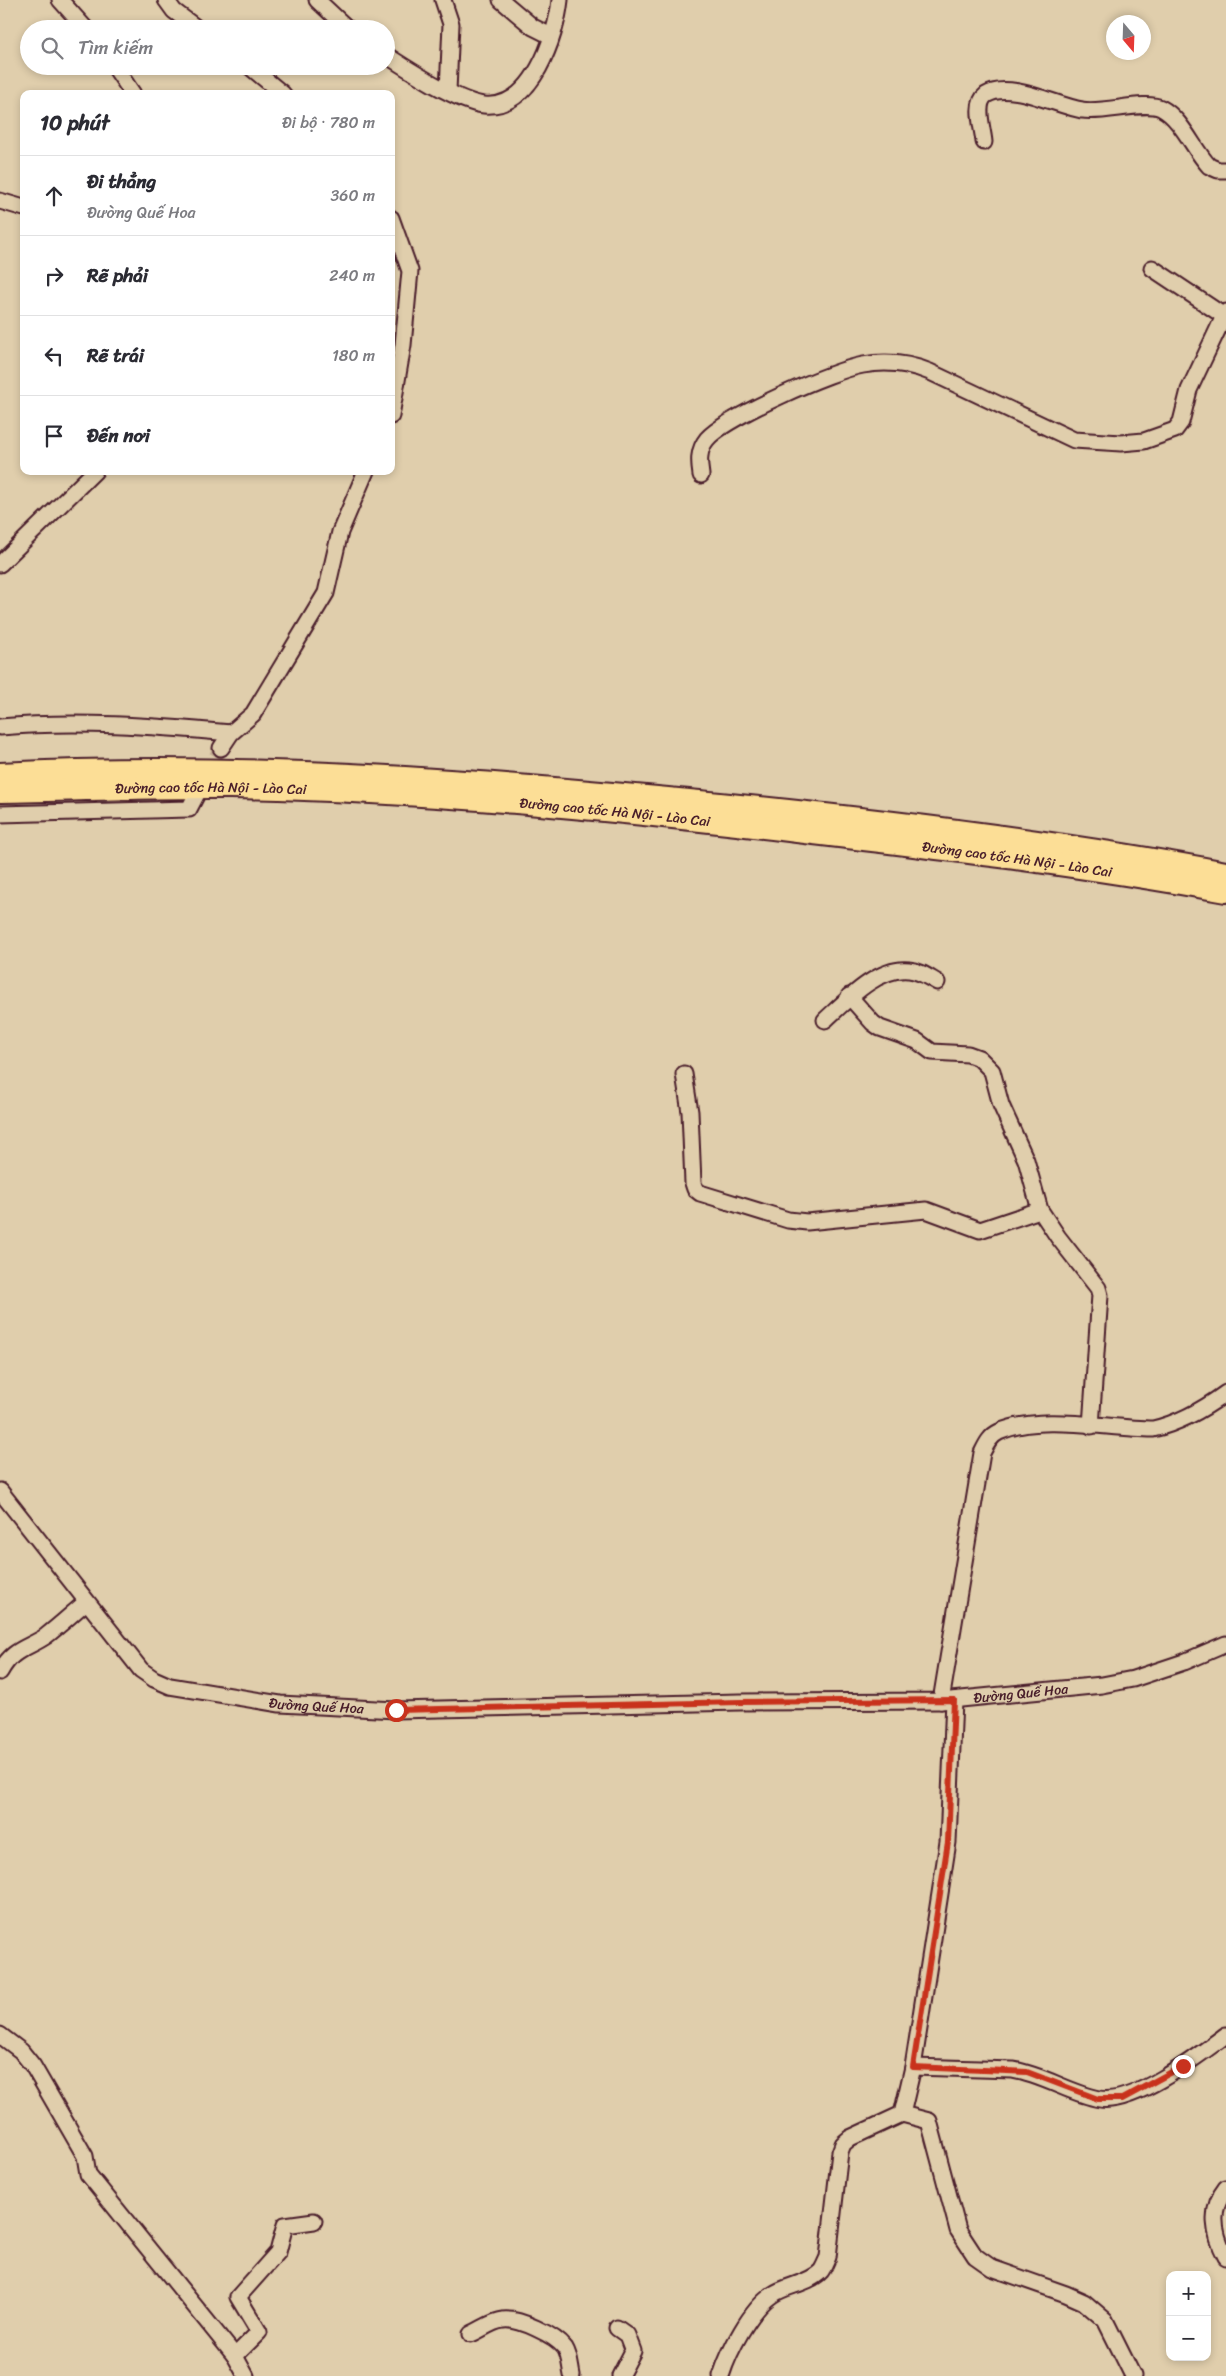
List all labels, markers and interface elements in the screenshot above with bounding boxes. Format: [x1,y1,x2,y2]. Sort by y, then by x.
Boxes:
north arrow [1106,15,1151,60]
search box [20,20,395,75]
text: Tìm kiếm [78,31,153,64]
icon: search [38,34,66,62]
text: 10 phút [40,104,110,142]
text: Đi bộ · 780 m [282,108,375,137]
text: Đi thẳng [87,165,156,198]
text: 360 m [331,181,375,210]
icon: ahead [40,182,68,210]
text: Đường Quế Hoa [87,198,196,227]
text: Rẽ phải [87,259,148,292]
text: 240 m [329,261,375,290]
icon: right [40,262,68,290]
text: Rẽ trái [87,339,144,372]
text: 180 m [332,341,375,370]
icon: left [40,342,68,370]
text: Đến nơi [87,419,150,452]
icon: arrive [40,422,68,450]
street label: Đường cao tốc Hà Nội - Lào Cai [115,774,308,802]
street label: Đường cao tốc Hà Nội - Lào Cai [519,790,713,834]
street label: Đường cao tốc Hà Nội - Lào Cai [921,834,1115,884]
street label: Đường Quế Hoa [972,1676,1070,1710]
street label: Đường Quế Hoa [267,1690,365,1721]
route start [385,1699,408,1722]
route end [1172,2055,1195,2078]
map controls [1166,2271,1211,2361]
button: + [1166,2271,1211,2316]
button: − [1166,2316,1211,2361]

